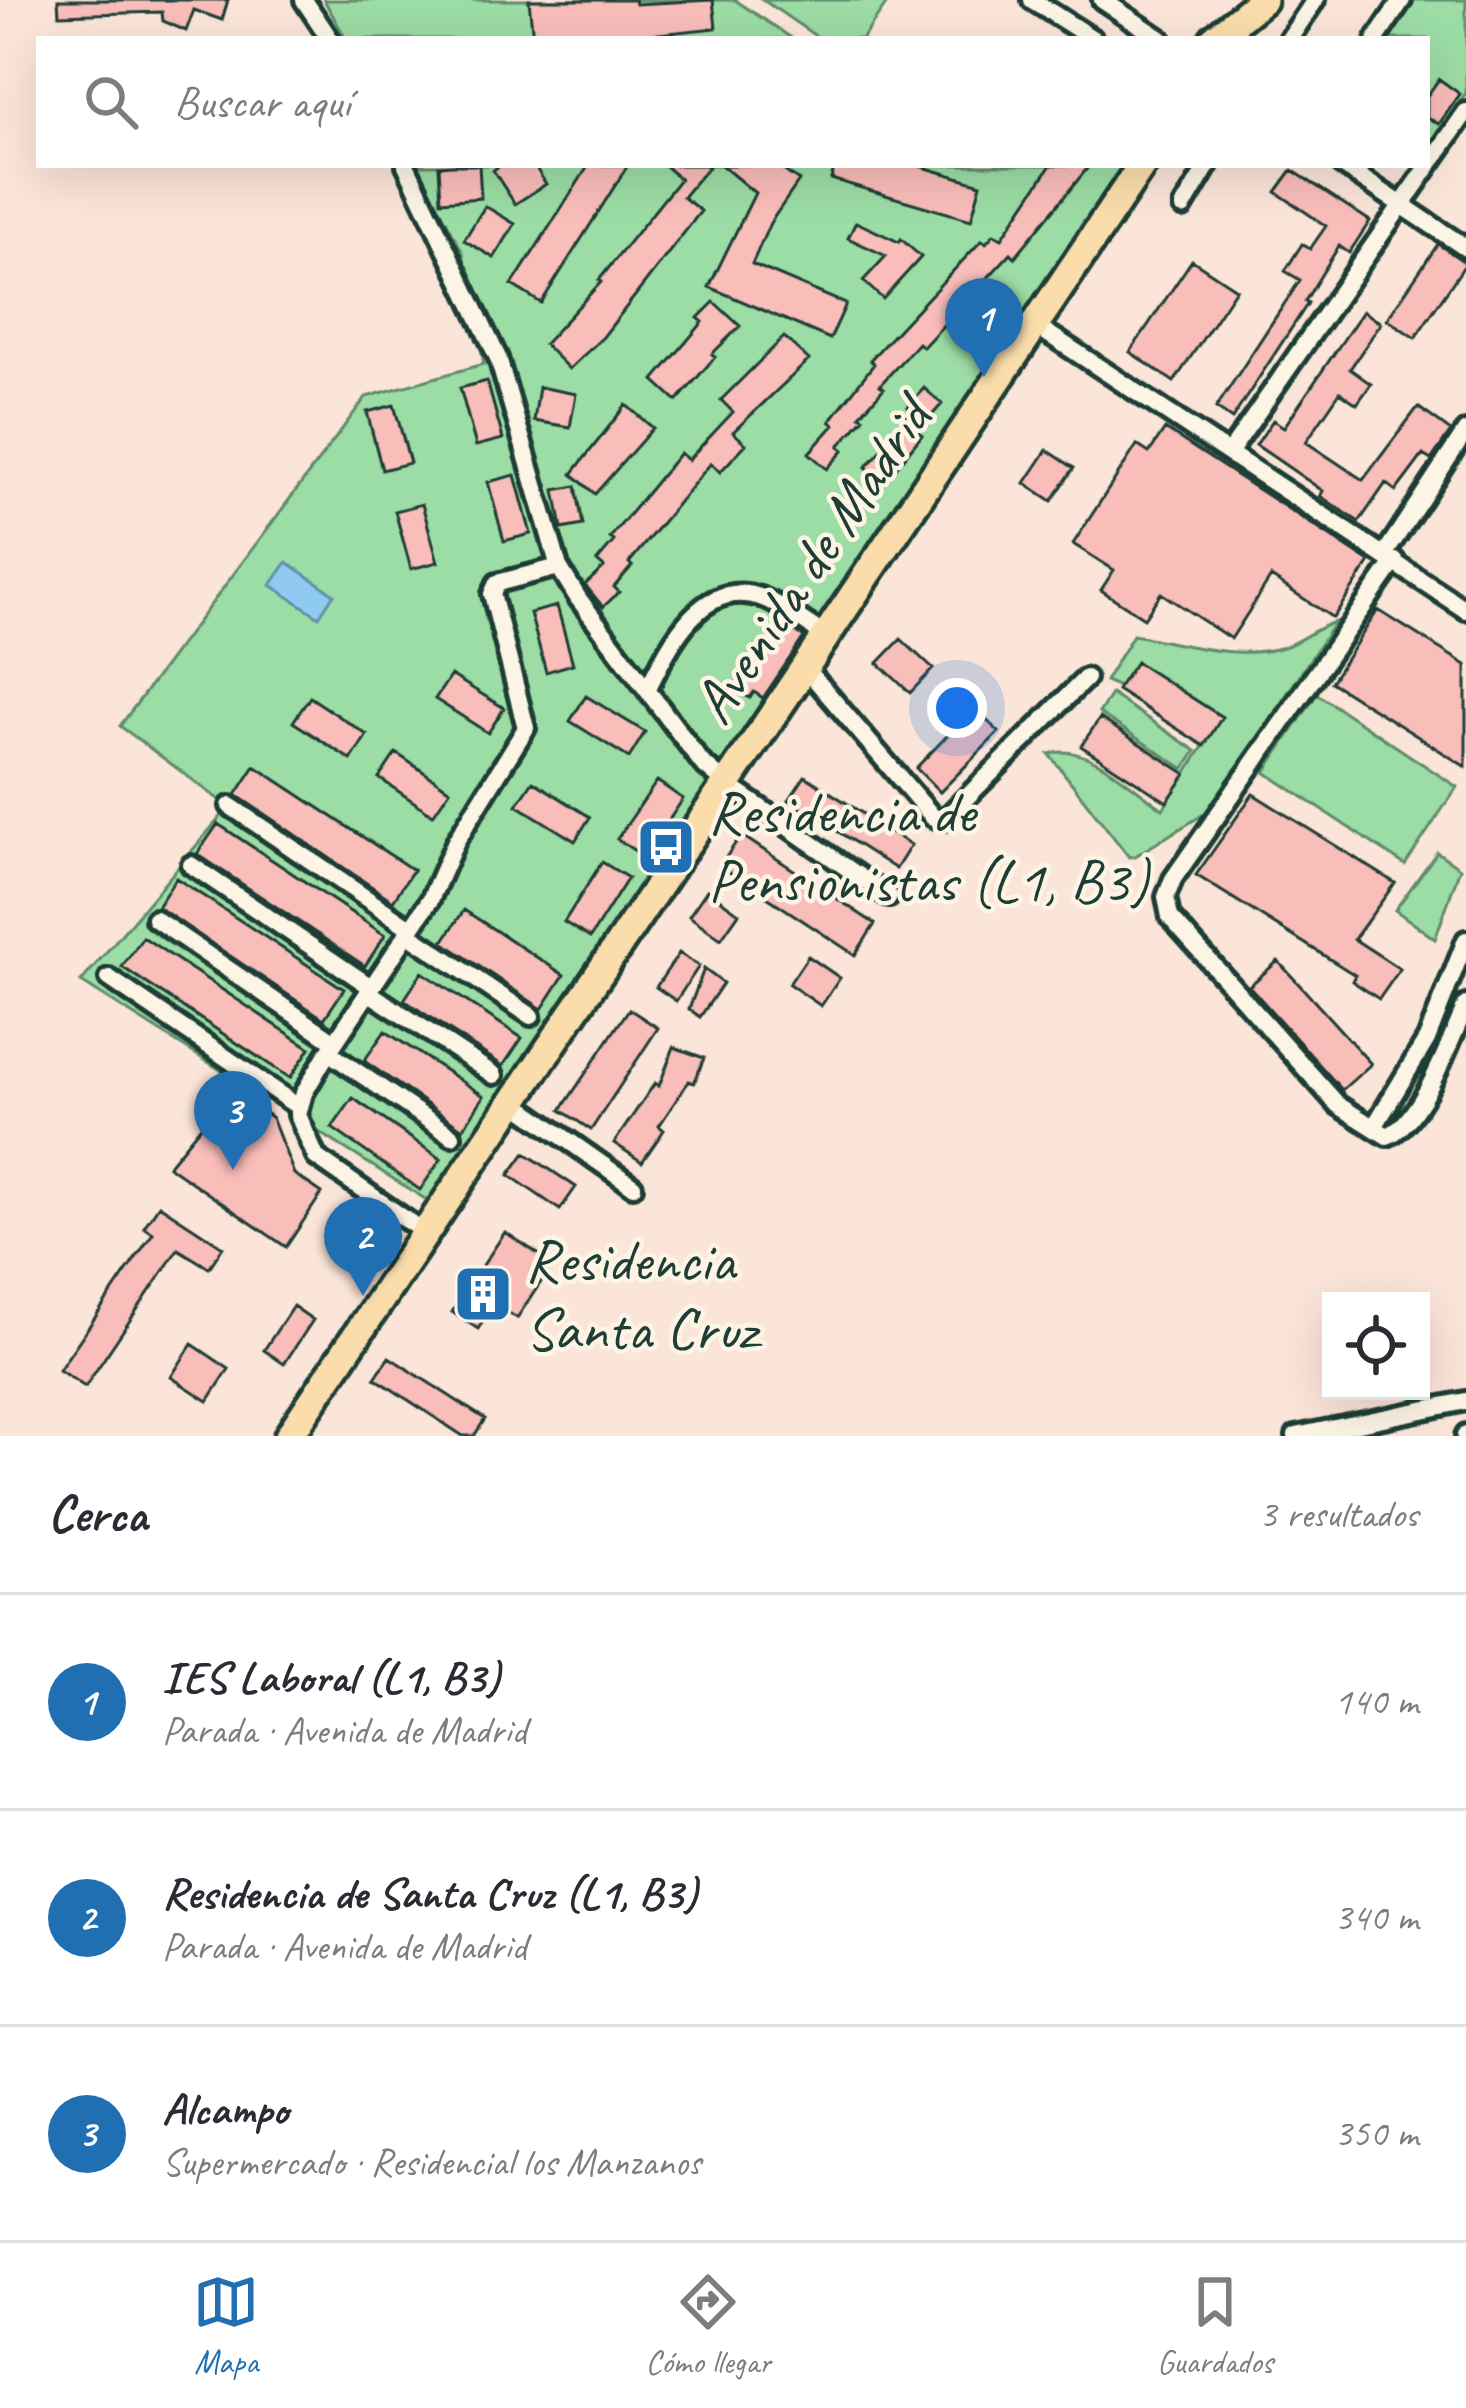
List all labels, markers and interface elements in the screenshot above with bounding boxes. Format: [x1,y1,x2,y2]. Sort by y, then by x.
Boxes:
search box [36,36,1430,168]
icon: search [78,69,144,135]
text: Buscar aquí [174,74,350,131]
pin: 1 [945,278,1023,377]
street label: Avenida de Madrid [675,377,952,738]
your location [927,678,987,738]
place label: Residencia de Pensionistas (L1, B3) [708,774,1152,919]
bus stop icon: Residencia de Pensionistas (L1, B3) [635,816,697,878]
pin: 3 [194,1071,272,1170]
pin: 2 [324,1197,402,1296]
place label: Residencia Santa Cruz [525,1222,763,1367]
building icon: Residencia Santa Cruz [452,1263,514,1325]
map controls [1322,1292,1430,1400]
button: locate [1322,1292,1430,1400]
text: Cerca [48,1482,147,1546]
text: 3 resultados [1259,1490,1418,1539]
text: IES Laboral (L1, B3) [162,1649,500,1706]
text: 1 [78,1677,96,1726]
text: 140 m [1334,1677,1418,1726]
text: Parada · Avenida de Madrid [162,1706,526,1755]
text: Residencia de Santa Cruz (L1, B3) [162,1865,697,1922]
text: 2 [78,1893,96,1942]
text: 340 m [1334,1893,1418,1942]
text: Parada · Avenida de Madrid [162,1922,526,1971]
text: Alcampo [162,2081,288,2138]
text: 3 [78,2109,96,2158]
text: 350 m [1334,2109,1418,2158]
text: Supermercado · Residencial los Manzanos [162,2138,701,2187]
tab: Mapa [193,2269,259,2383]
tab: Cómo llegar [646,2269,771,2383]
tab: Guardados [1157,2269,1273,2383]

